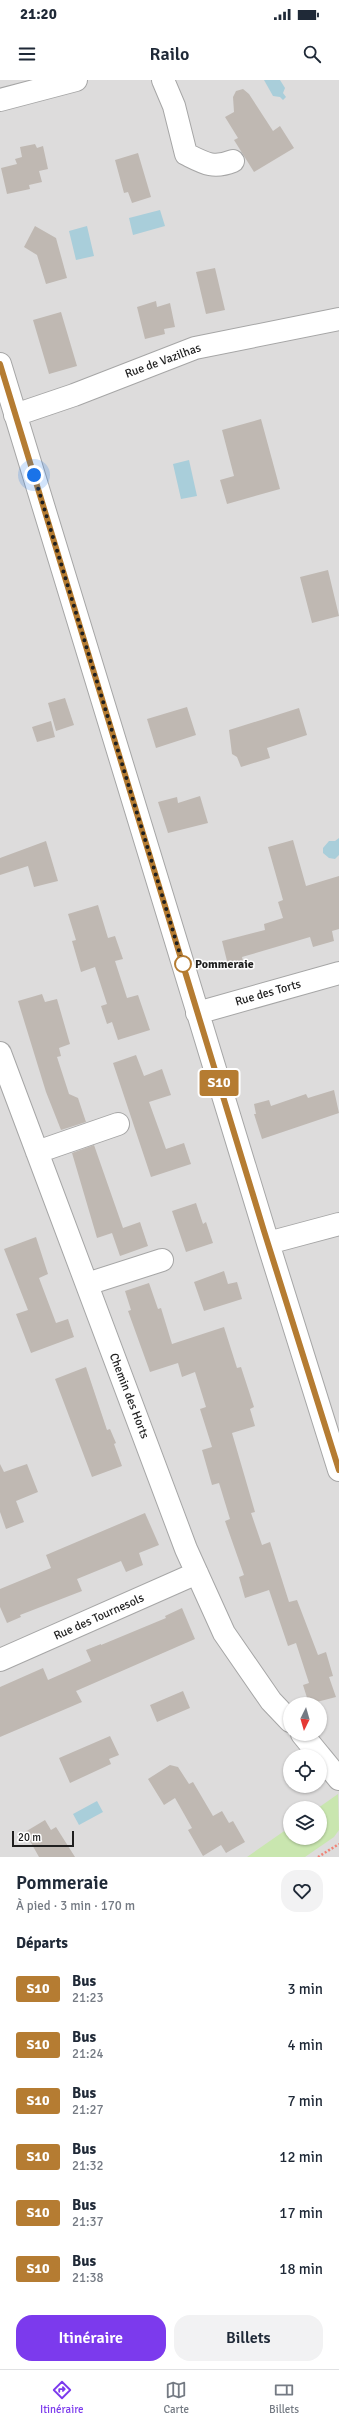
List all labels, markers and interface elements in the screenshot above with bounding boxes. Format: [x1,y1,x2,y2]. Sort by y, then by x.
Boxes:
text: 21:20 [20,5,57,23]
icon: menu [16,43,38,65]
text: Railo [150,43,189,65]
icon: search [301,43,323,65]
street label: Rue de Vazilhas [123,340,203,382]
your location [24,465,44,485]
marker: Pommeraie [174,955,192,973]
place label: Pommeraie [195,957,254,972]
street label: Rue des Torts [233,976,303,1010]
line badge: S10 [196,1070,242,1096]
text: S10 [208,1074,230,1091]
street label: Chemin des Horts [106,1351,152,1441]
street label: Rue des Tournesols [51,1590,147,1644]
north arrow [283,1697,327,1741]
map controls [283,1697,327,1845]
button: locate [283,1749,327,1793]
button: layers [283,1801,327,1845]
scale bar [12,1829,74,1848]
text: 20 m [18,1831,41,1844]
button: heart [281,1870,323,1912]
text: Pommeraie [16,1871,108,1895]
text: À pied · 3 min · 170 m [16,1898,135,1914]
text: Départs [16,1934,68,1952]
text: Bus [72,1972,96,1990]
text: S10 [27,1980,49,1997]
text: 3 min [287,1980,323,1998]
text: 21:23 [72,1990,104,2006]
text: Bus [72,2028,96,2046]
text: S10 [27,2036,49,2053]
text: 4 min [287,2036,323,2054]
text: 21:24 [72,2046,104,2062]
text: Bus [72,2084,96,2102]
text: S10 [27,2092,49,2109]
text: 7 min [287,2092,323,2110]
text: 21:27 [72,2102,104,2118]
text: Bus [72,2140,96,2158]
text: S10 [27,2148,49,2165]
text: 12 min [279,2148,323,2166]
text: 21:32 [72,2158,104,2174]
text: Bus [72,2196,96,2214]
text: S10 [27,2204,49,2221]
text: 17 min [279,2204,323,2222]
text: 21:37 [72,2214,104,2230]
text: Bus [72,2252,96,2270]
text: S10 [27,2260,49,2277]
text: 18 min [279,2260,323,2278]
text: 21:38 [72,2270,104,2286]
button: Itinéraire [16,2315,166,2361]
button: Billets [174,2315,323,2361]
tab: Itinéraire [40,2379,84,2416]
tab: Carte [163,2379,189,2416]
tab: Billets [269,2379,299,2416]

